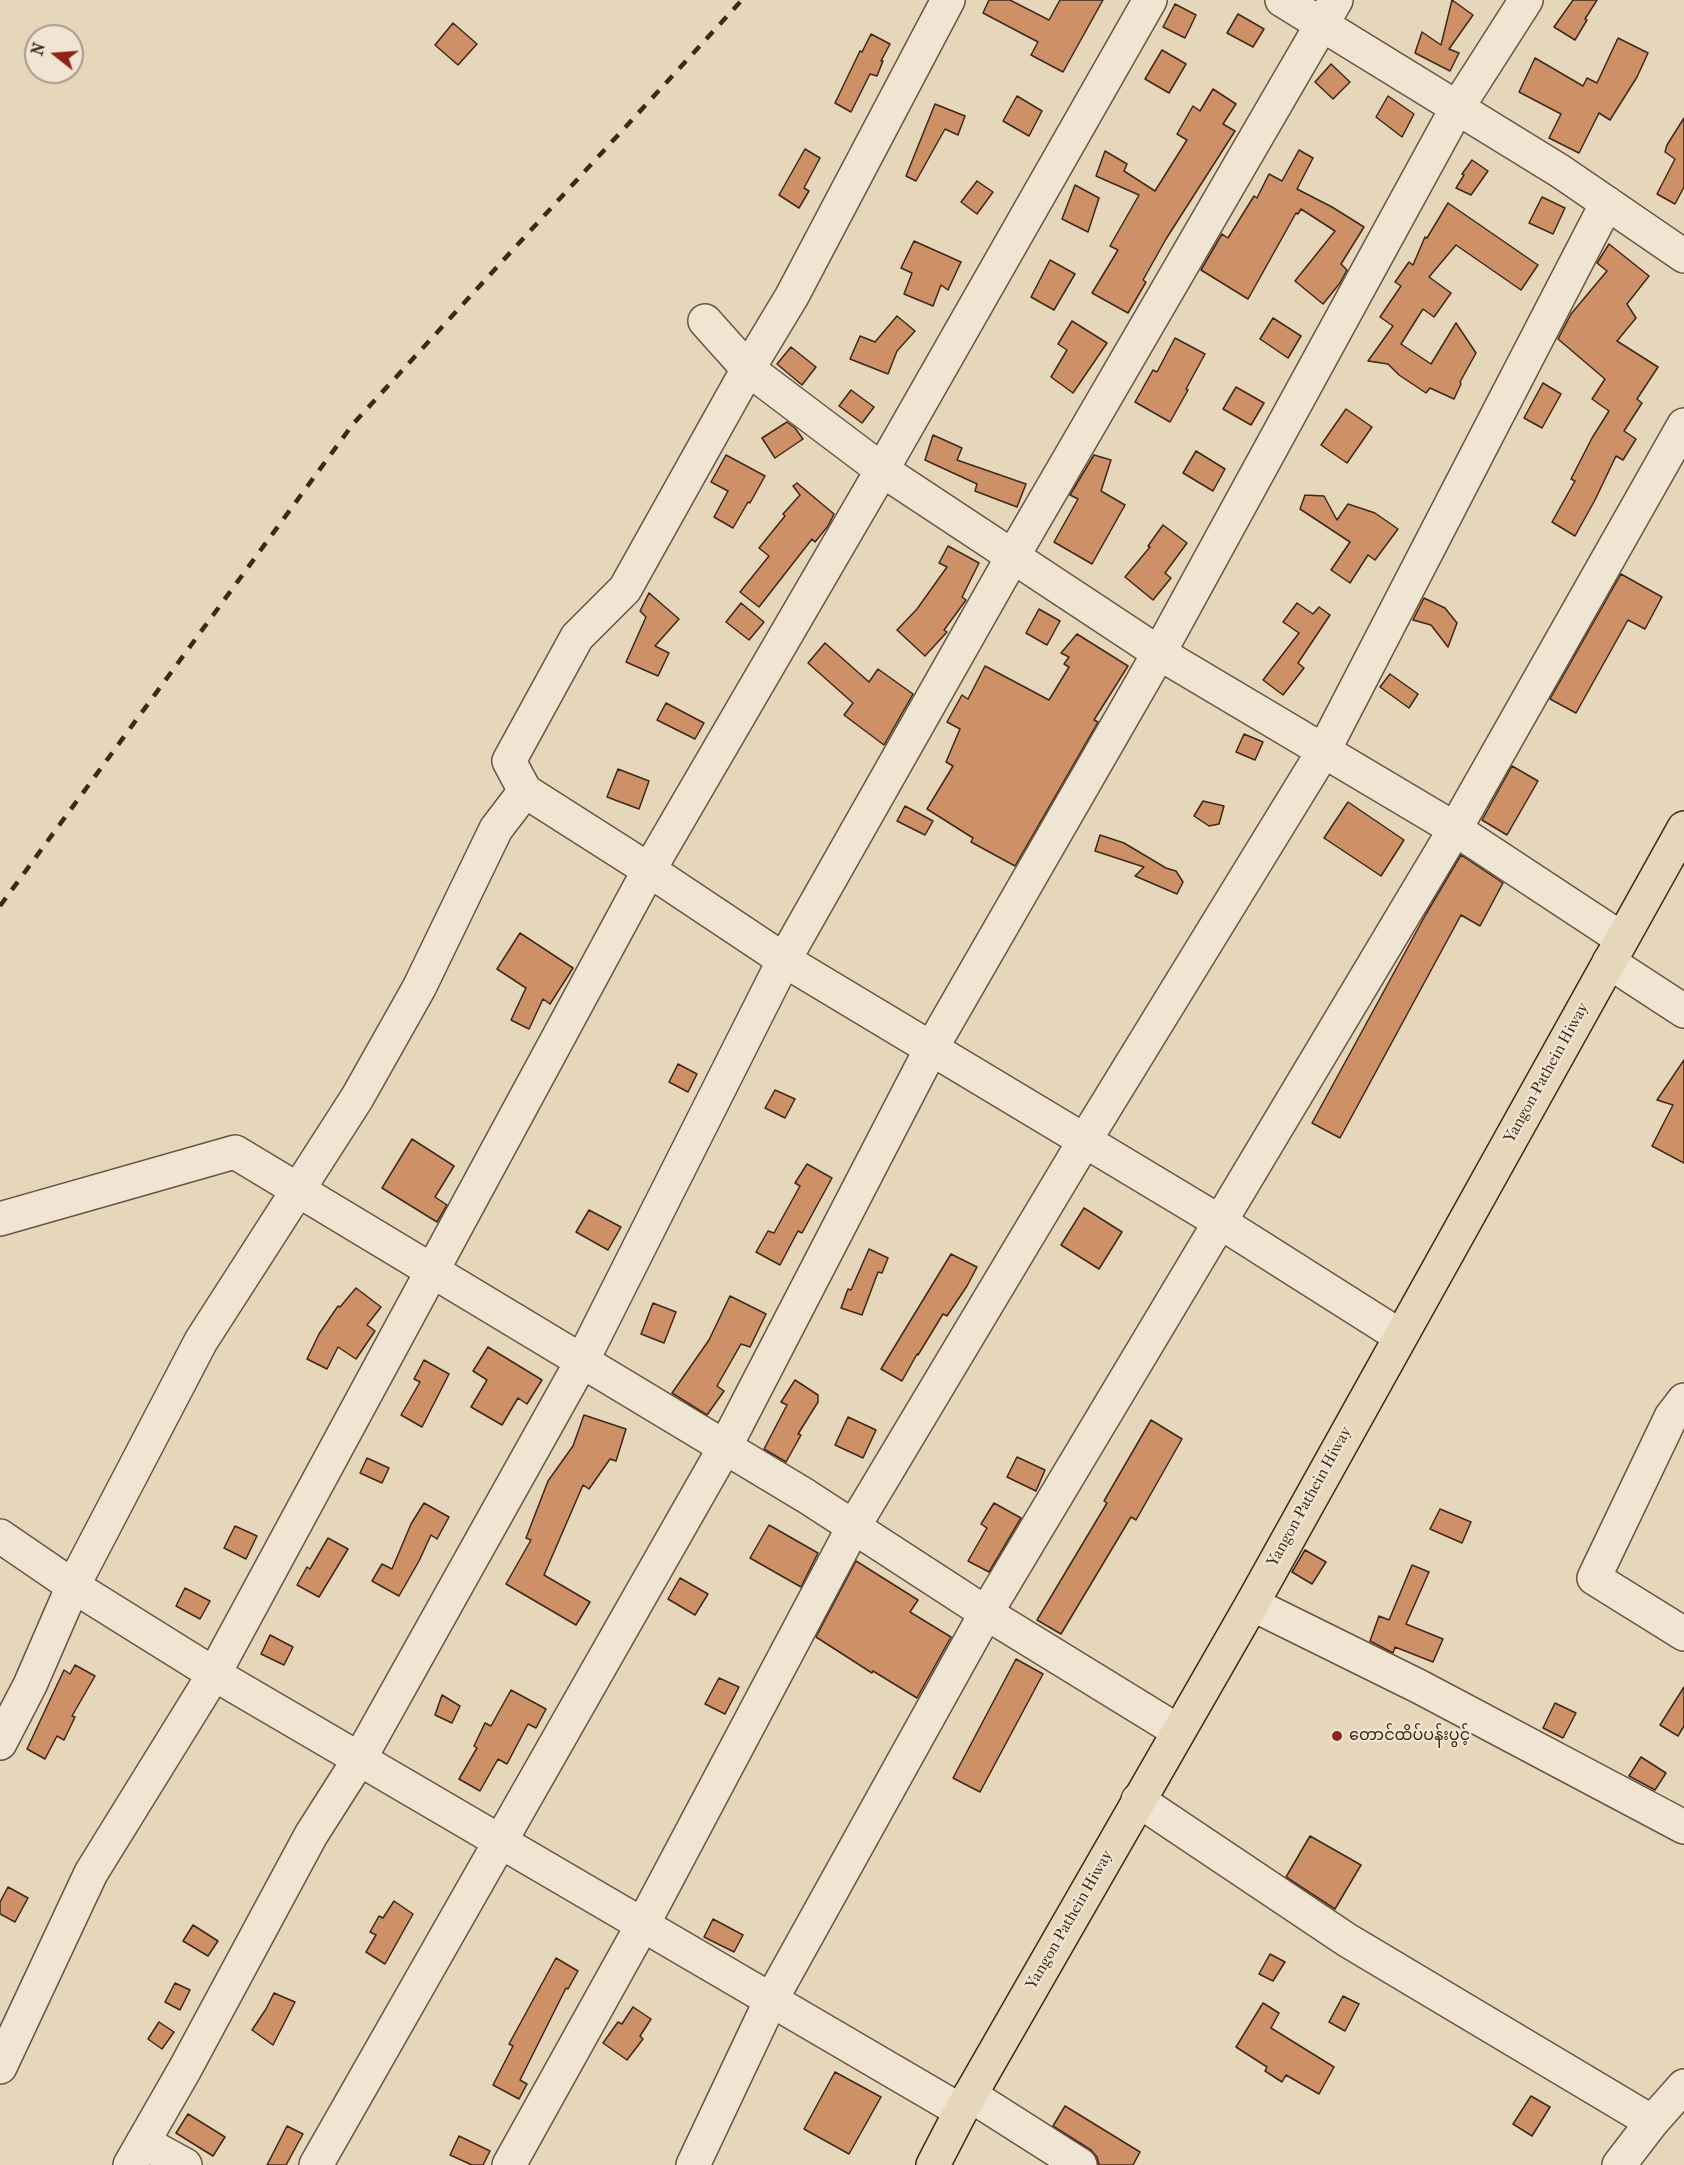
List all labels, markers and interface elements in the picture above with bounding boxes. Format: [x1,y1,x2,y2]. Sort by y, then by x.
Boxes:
north arrow [24,24,84,84]
text: N [27,41,49,58]
street label: Yangon-Pathein Hiway [1500,999,1594,1147]
street label: Yangon-Pathein Hiway [1263,1423,1357,1571]
place label: တောင်ထိပ်ပန်းပွင့် [1349,1726,1470,1746]
marker: တောင်ထိပ်ပန်းပွင့် [1330,1729,1344,1743]
street label: Yangon-Pathein Hiway [1022,1847,1118,1993]

